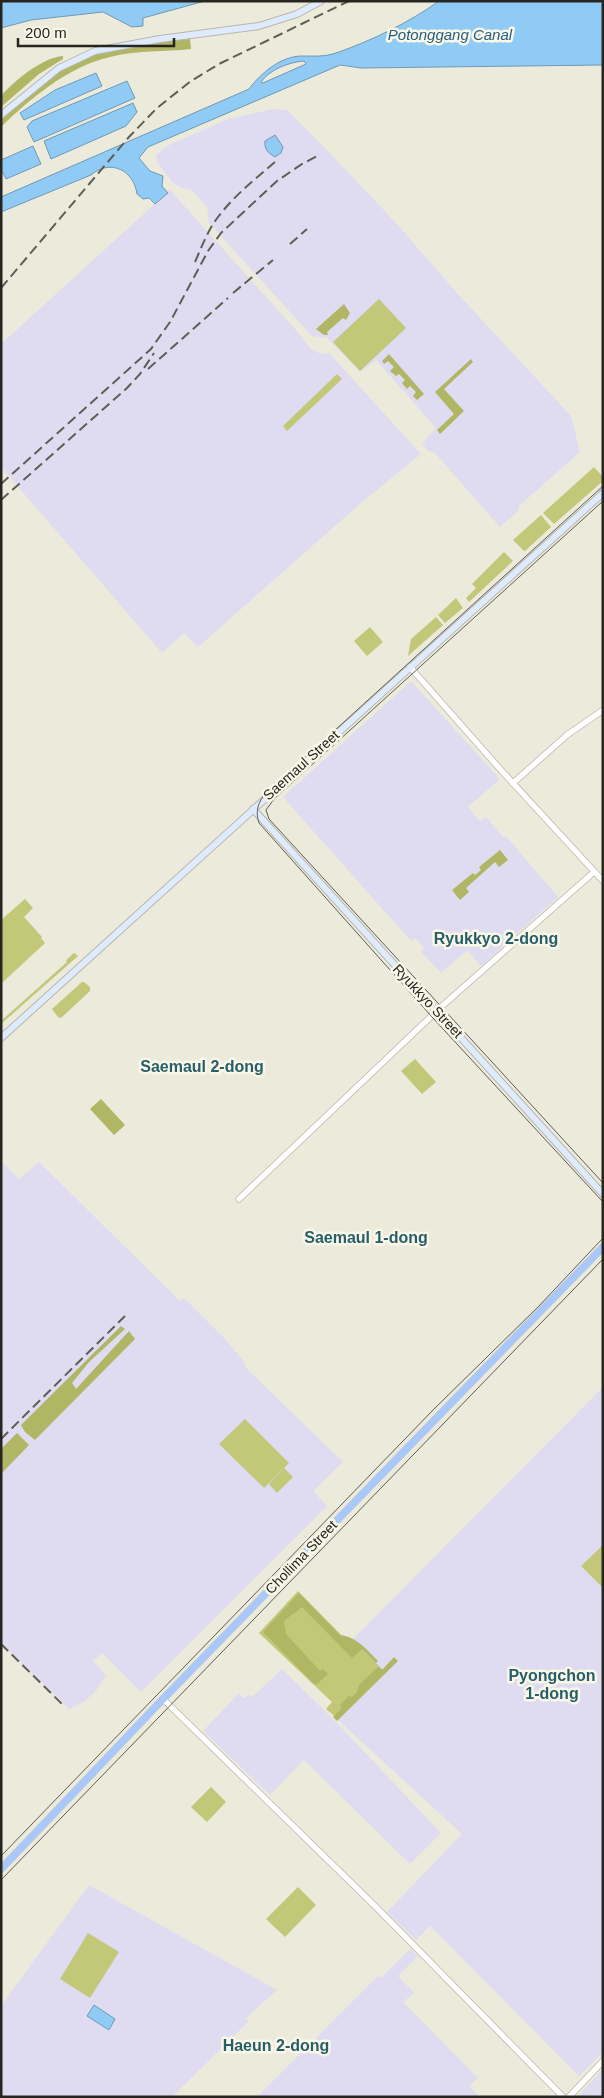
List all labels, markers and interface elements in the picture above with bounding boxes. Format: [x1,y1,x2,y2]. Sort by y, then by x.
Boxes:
scale bar [18,15,174,47]
text: 200 m [25,24,67,41]
water label: Potonggang Canal [388,26,513,43]
street label: Saemaul Street [260,727,342,803]
district label: Ryukkyo 2-dong [434,930,558,947]
street label: Ryukkyo Street [390,961,466,1041]
district label: Saemaul 2-dong [140,1058,264,1075]
district label: Saemaul 1-dong [304,1229,428,1246]
street label: Chollima Street [262,1517,340,1597]
district label: Pyongchon 1-dong [508,1667,596,1702]
district label: Haeun 2-dong [223,2037,329,2054]

